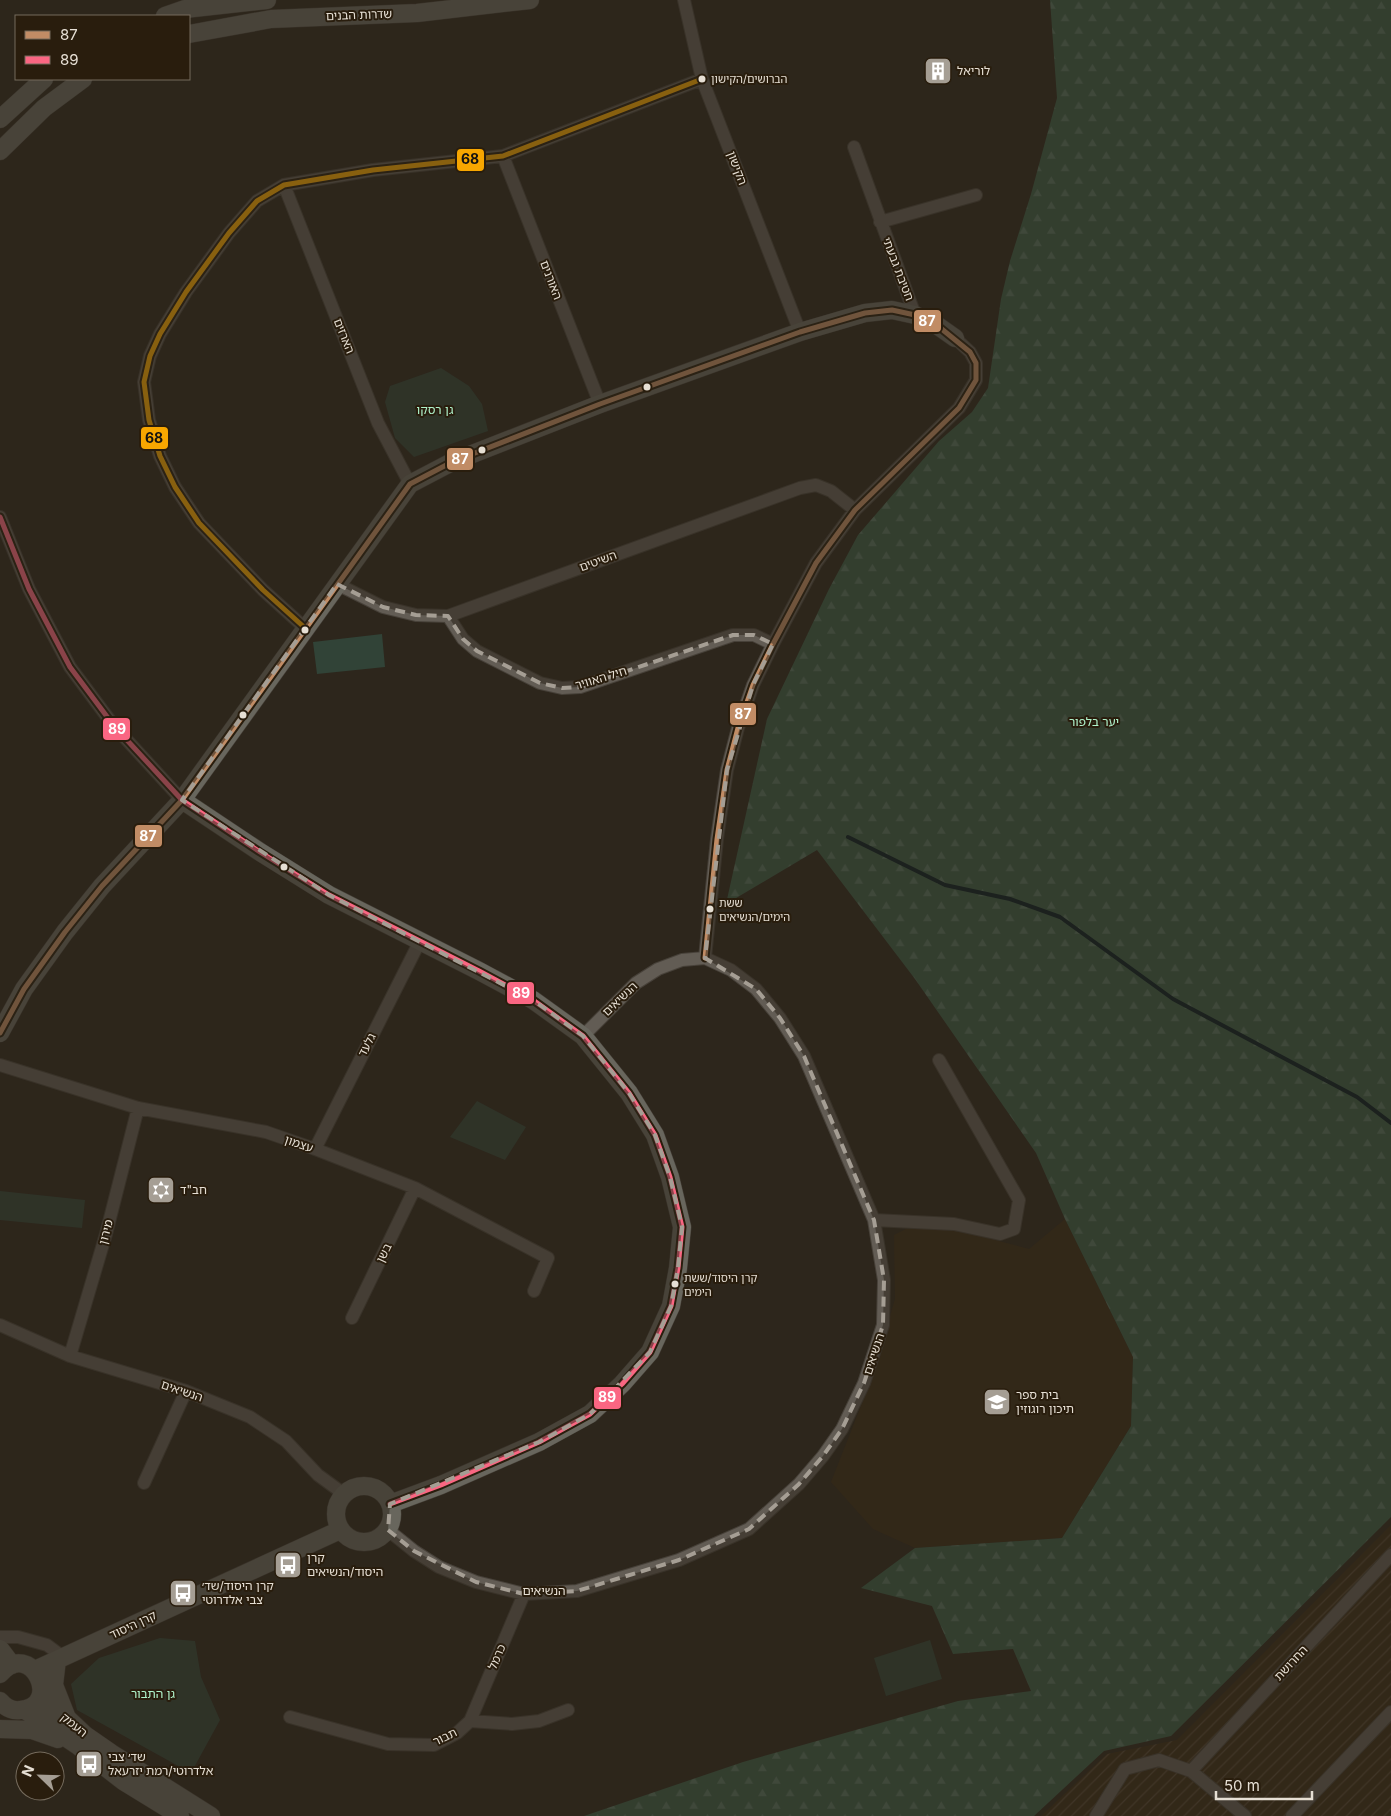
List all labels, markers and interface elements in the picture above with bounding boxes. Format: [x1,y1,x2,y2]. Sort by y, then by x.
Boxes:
street label: שדרות הבנים [325,6,392,23]
legend [15,15,190,80]
text: 87 [60,25,78,44]
text: 89 [60,50,79,69]
building icon: לוריאל [923,56,953,86]
place label: לוריאל [957,63,990,78]
place label: הברושים/הקישון [711,72,788,86]
marker: הברושים/הקישון [697,74,707,84]
line badge: 68 [456,148,485,172]
street label: הקישון [724,149,751,187]
text: 68 [461,150,479,167]
street label: חטיבת גבעתי [879,235,917,303]
street label: האורנים [537,258,566,301]
line badge: 87 [913,309,942,333]
text: 87 [918,312,936,329]
street label: הארזים [331,316,358,356]
unlabelled marker [642,382,652,392]
park label: גן רסקו [417,402,454,417]
line badge: 68 [140,426,169,450]
text: 68 [145,429,163,446]
unlabelled marker [477,445,487,455]
line badge: 87 [446,447,474,471]
text: 87 [451,450,469,467]
street label: השיטים [577,547,619,574]
unlabelled marker [300,625,310,635]
street label: חיל האוויר [573,663,628,692]
line badge: 87 [729,702,757,726]
text: 87 [734,705,752,722]
unlabelled marker [238,710,248,720]
park label: יער בלפור [1069,714,1119,729]
line badge: 89 [102,717,131,741]
text: 89 [108,720,126,737]
line badge: 87 [134,824,163,848]
text: 87 [139,827,157,844]
unlabelled marker [279,862,289,872]
place label: ששת הימים/הנשיאים [719,896,790,924]
marker: ששת הימים/הנשיאים [705,904,715,914]
street label: הנשיאים [599,978,640,1019]
line badge: 89 [506,981,535,1005]
text: 89 [512,984,530,1001]
street label: גלעד [354,1030,379,1059]
street label: עצמון [283,1132,315,1155]
synagogue icon: חב"ד [146,1175,176,1205]
place label: חב"ד [180,1182,207,1197]
street label: מירון [95,1218,116,1246]
street label: בשן [373,1241,395,1265]
place label: קרן היסוד/ששת הימים [684,1271,757,1299]
marker: קרן היסוד/ששת הימים [670,1279,680,1289]
street label: הנשיאים [860,1331,887,1377]
street label: הנשיאים [159,1376,205,1405]
line badge: 89 [593,1386,622,1410]
school or university icon: בית ספר תיכון רוגוזין [982,1387,1012,1417]
place label: בית ספר תיכון רוגוזין [1016,1387,1074,1416]
text: 89 [598,1388,616,1405]
bus stop icon: קרן היסוד/הנשיאים [273,1550,303,1580]
place label: קרן היסוד/הנשיאים [307,1550,383,1579]
bus stop icon: קרן היסוד/שד׳ צבי אלדרוטי [168,1578,198,1608]
place label: קרן היסוד/שד׳ צבי אלדרוטי [202,1578,274,1607]
street label: הנשיאים [522,1583,566,1598]
street label: קרן היסוד [107,1607,159,1642]
street label: כרמל [484,1642,509,1672]
street label: החרושת [1271,1642,1311,1683]
park label: גן התבור [131,1686,176,1701]
street label: העמק [58,1709,91,1740]
street label: תבור [430,1724,459,1749]
bus stop icon: שד׳ צבי אלדרוטי/רמת יזרעאל [74,1749,104,1779]
place label: שד׳ צבי אלדרוטי/רמת יזרעאל [108,1749,214,1778]
north arrow [15,1751,65,1801]
text: N [18,1762,37,1779]
scale bar [1216,1768,1312,1800]
text: 50 m [1224,1776,1260,1795]

